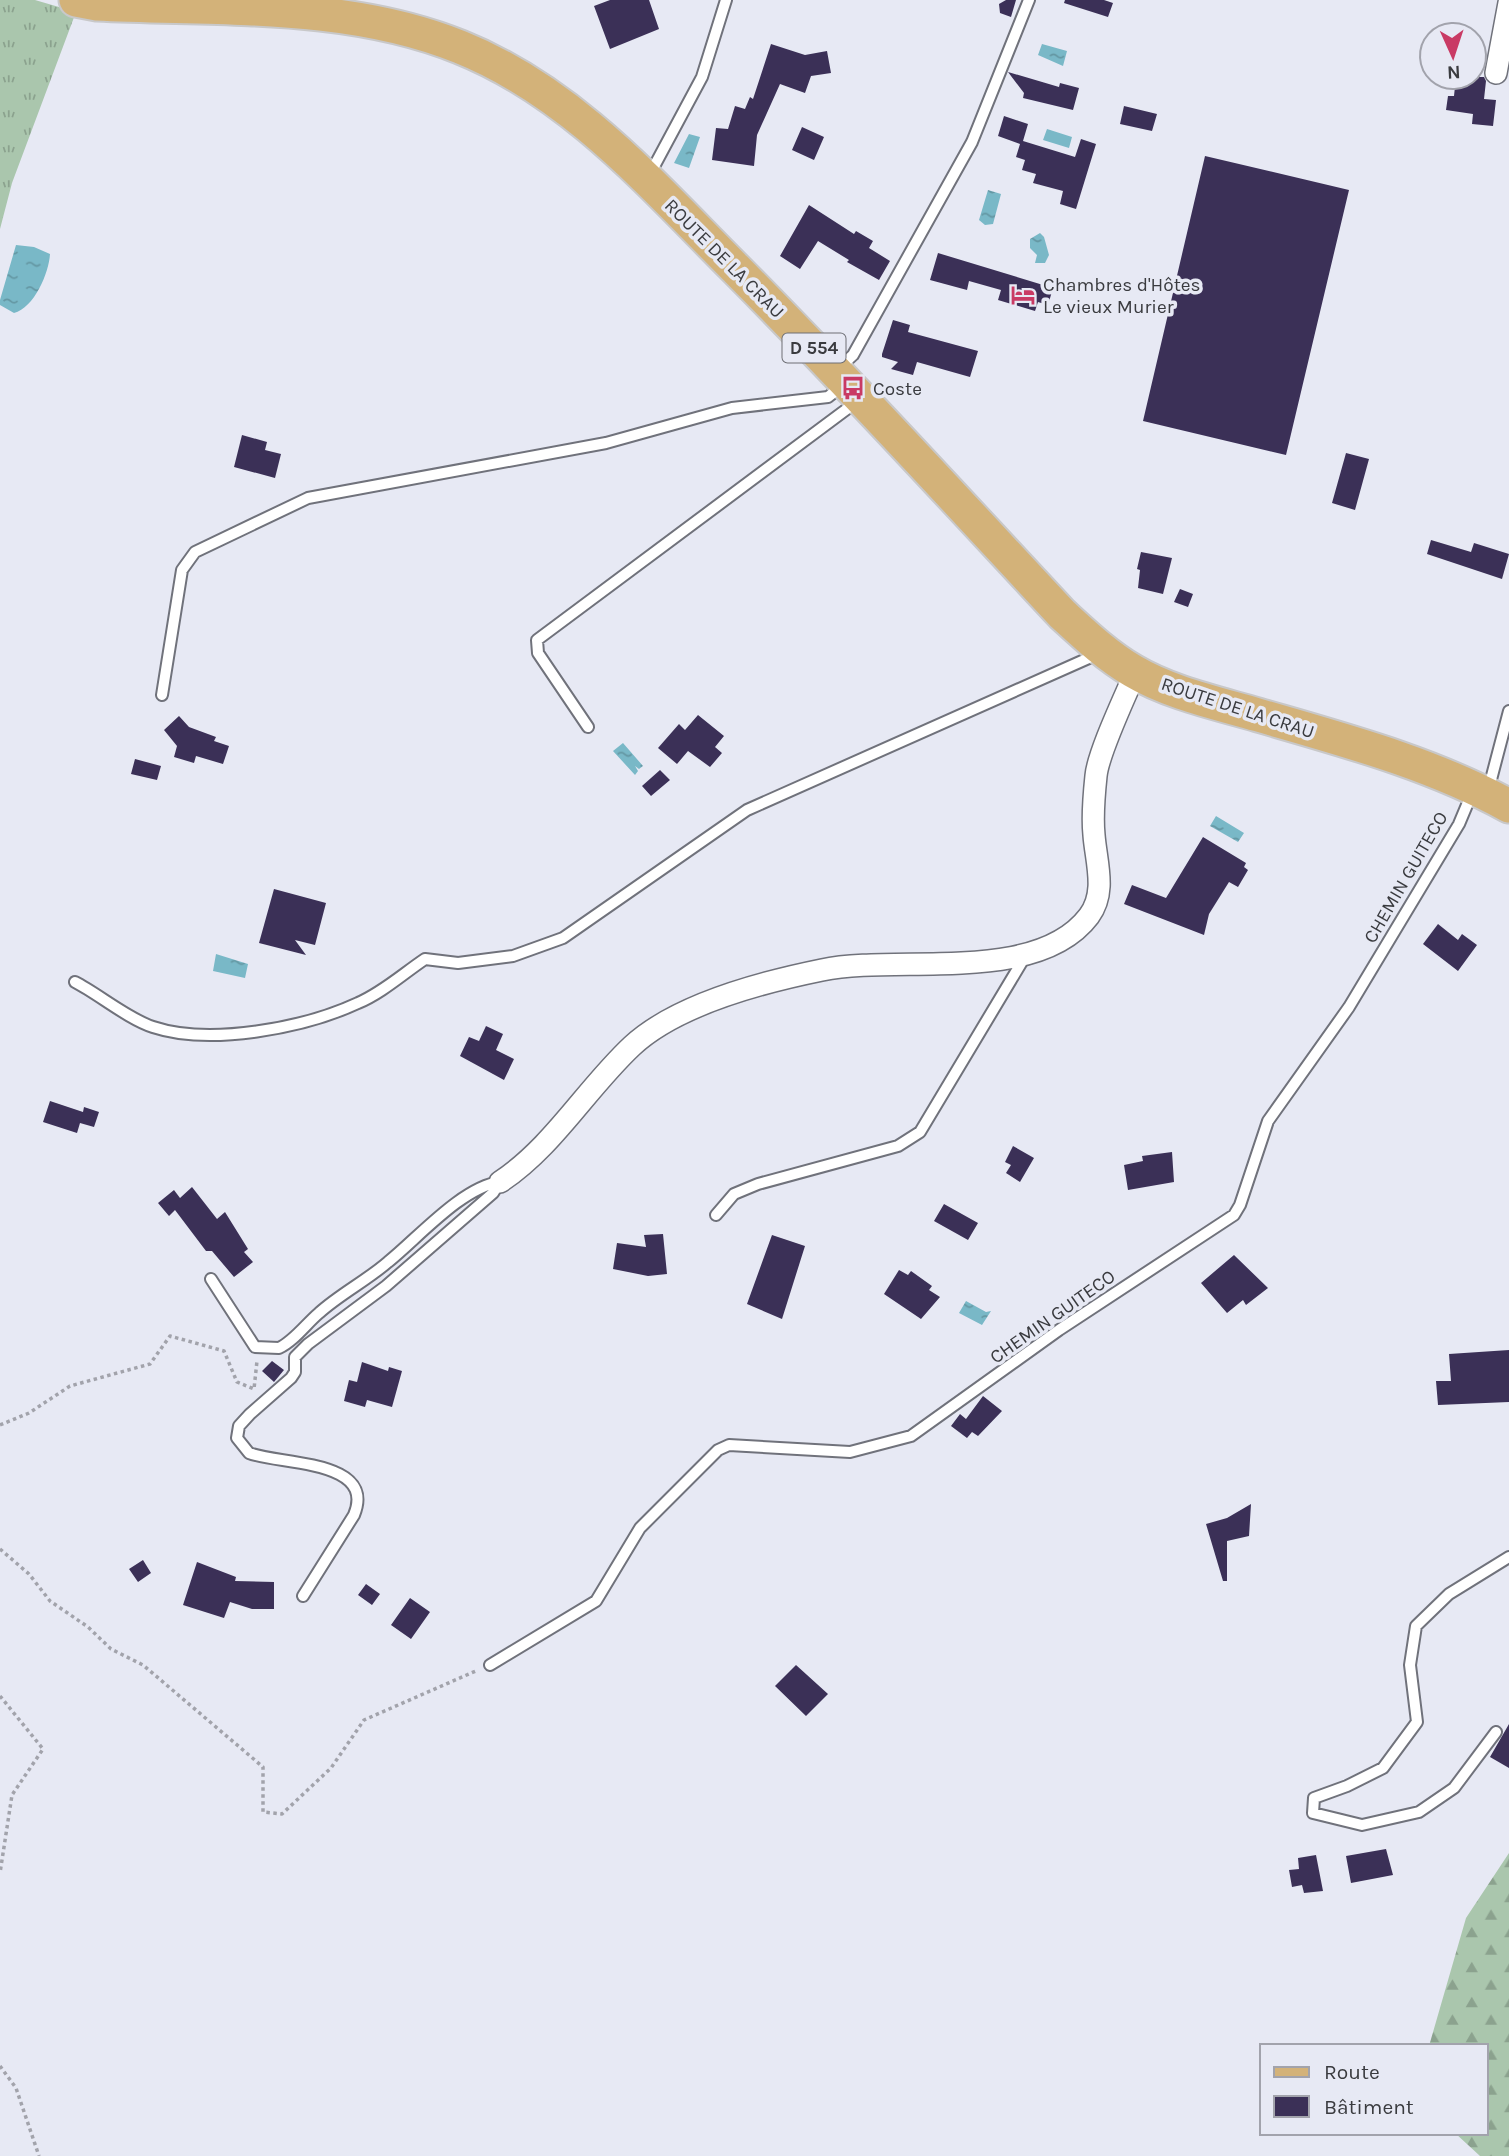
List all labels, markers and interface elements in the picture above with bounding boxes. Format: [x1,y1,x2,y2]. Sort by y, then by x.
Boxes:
north arrow [1418,21,1488,91]
text: N [1446,61,1461,83]
street label: ROUTE DE LA CRAU [660,194,789,323]
place label: Chambres d'Hôtes Le vieux Murier [1043,274,1201,318]
hotel icon: Chambres d'Hôtes Le vieux Murier [1009,281,1037,309]
road number: D 554 [782,334,846,362]
bus stop icon: Coste [839,374,867,402]
place label: Coste [873,378,922,400]
street label: ROUTE DE LA CRAU [1158,673,1317,743]
street label: CHEMIN GUITECO [1359,808,1452,947]
street label: CHEMIN GUITECO [986,1265,1120,1368]
legend [1260,2044,1488,2135]
text: Route [1324,2060,1380,2084]
text: Bâtiment [1324,2095,1414,2119]

